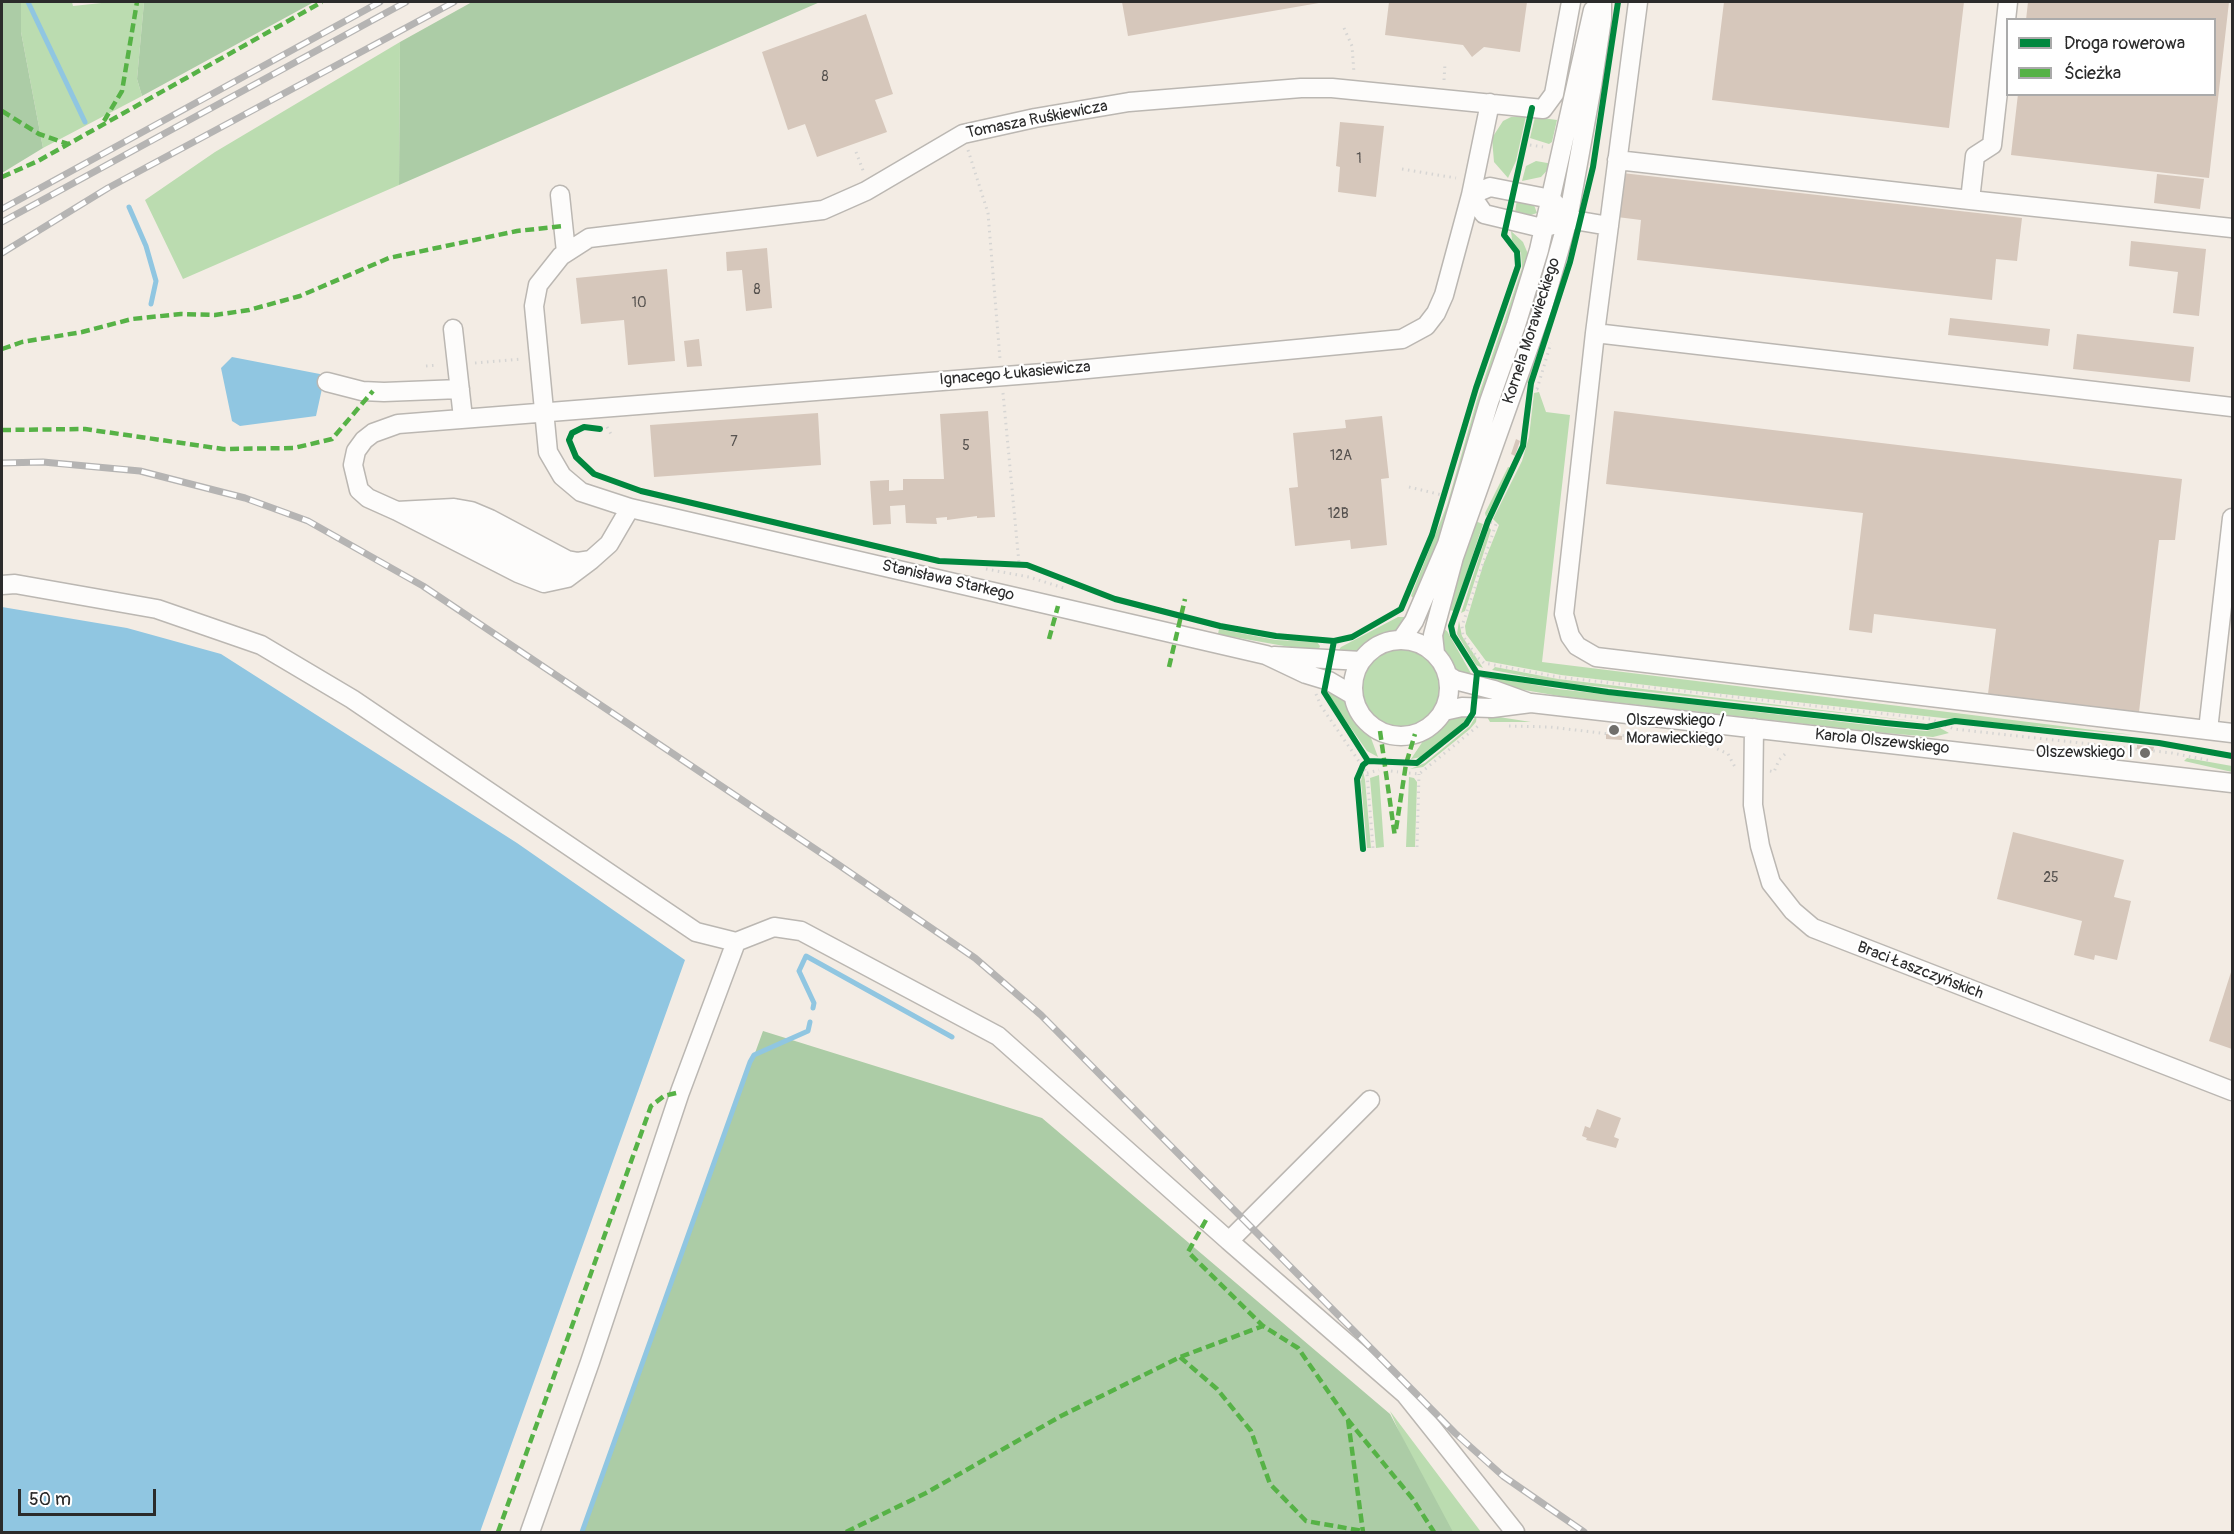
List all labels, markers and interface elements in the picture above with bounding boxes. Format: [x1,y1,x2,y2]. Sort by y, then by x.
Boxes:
legend [2006,18,2216,96]
text: Droga rowerowa [2064,32,2185,55]
text: Ścieżka [2064,62,2121,85]
house number: 8 [821,69,829,85]
street label: Tomasza Ruśkiewicza [965,97,1109,143]
house number: 1 [1356,151,1362,167]
street label: Kornela Morawieckiego [1499,255,1565,407]
house number: 8 [753,282,761,298]
house number: 10 [631,295,647,311]
street label: Ignacego Łukasiewicza [938,358,1092,390]
house number: 7 [730,434,738,450]
house number: 5 [962,438,970,454]
house number: 12A [1330,448,1352,464]
house number: 12B [1327,506,1349,522]
street label: Stanisława Starkego [880,556,1016,606]
place label: Olszewskiego / Morawieckiego [1626,711,1725,749]
marker: Olszewskiego / Morawieckiego [1607,723,1621,737]
street label: Karola Olszewskiego [1814,725,1950,759]
place label: Olszewskiego I [2036,743,2133,763]
marker: Olszewskiego I [2138,746,2152,760]
house number: 25 [2043,870,2059,886]
street label: Braci Łaszczyńskich [1854,938,1986,1004]
scale bar [21,1477,159,1515]
text: 50 m [29,1488,71,1511]

